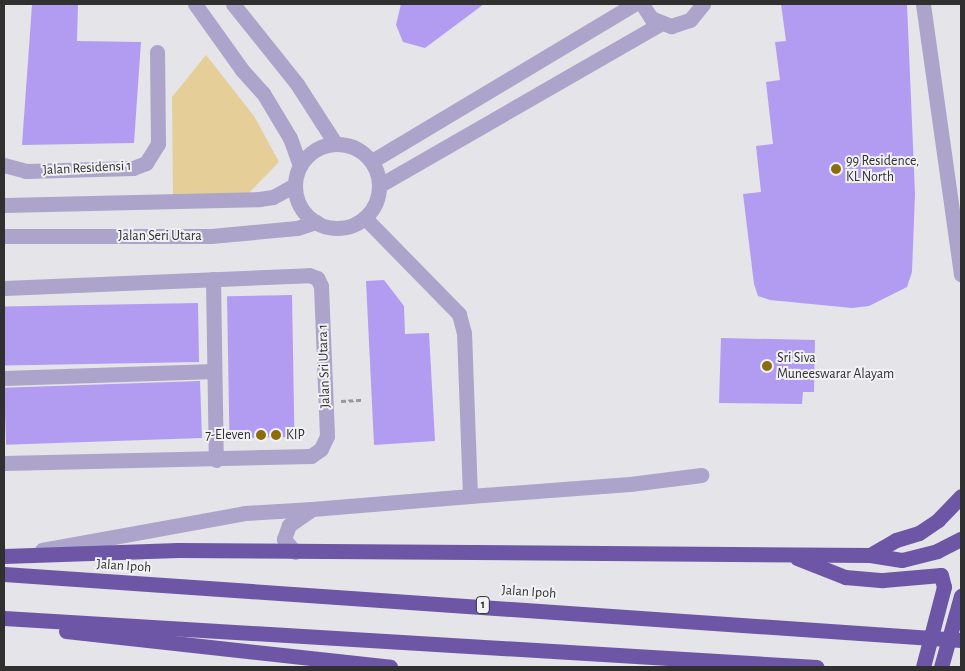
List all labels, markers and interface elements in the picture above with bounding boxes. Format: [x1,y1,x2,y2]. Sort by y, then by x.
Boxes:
place label: 99 Residence, KL North [846,153,919,186]
street label: Jalan Residensi 1 [42,157,132,179]
marker: 99 Residence, KL North [830,163,842,175]
street label: Jalan Seri Utara [118,228,202,244]
street label: Jalan Sri Utara 1 [314,324,334,408]
place label: Sri Siva Muneeswarar Alayam [777,350,894,382]
marker: Sri Siva Muneeswarar Alayam [761,360,773,372]
place label: 7-Eleven [205,427,251,443]
place label: KIP [286,427,305,443]
marker: 7-Eleven [255,429,267,441]
marker: KIP [270,429,282,441]
street label: Jalan Ipoh [96,556,152,576]
street label: Jalan Ipoh [501,582,557,602]
road number: 1 [476,596,490,614]

